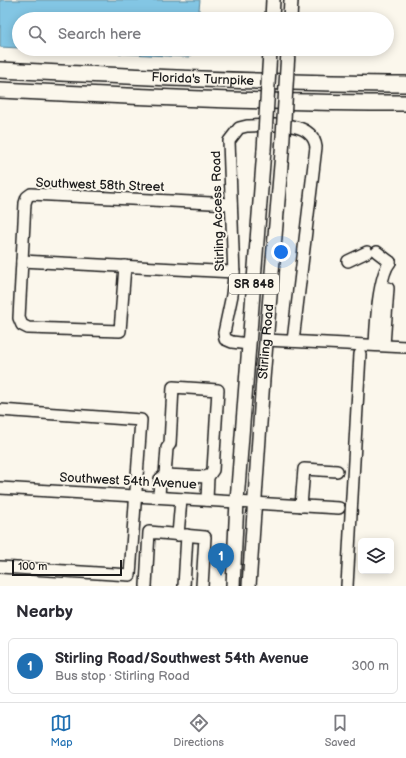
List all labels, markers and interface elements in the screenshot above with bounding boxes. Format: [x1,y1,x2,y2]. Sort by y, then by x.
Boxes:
search box [12,12,394,56]
icon: search [26,23,48,45]
text: Search here [58,25,141,44]
street label: Florida's Turnpike [151,69,255,89]
street label: Stirling Access Road [208,150,228,272]
street label: Southwest 58th Street [35,175,165,195]
your location [271,242,291,262]
road number: SR 848 [229,274,279,294]
street label: Stirling Road [255,303,277,380]
street label: Southwest 54th Avenue [59,469,197,493]
map controls [358,538,394,574]
button: layers [358,538,394,574]
pin: 1 [208,543,234,576]
scale bar [12,558,122,577]
text: 100 m [18,560,47,573]
text: Nearby [16,602,73,622]
text: Stirling Road/Southwest 54th Avenue [55,649,309,668]
text: 1 [27,658,33,674]
text: 300 m [351,658,389,674]
text: Bus stop · Stirling Road [55,668,190,684]
tab: Map [50,712,73,749]
tab: Directions [173,712,224,749]
tab: Saved [325,712,356,749]

